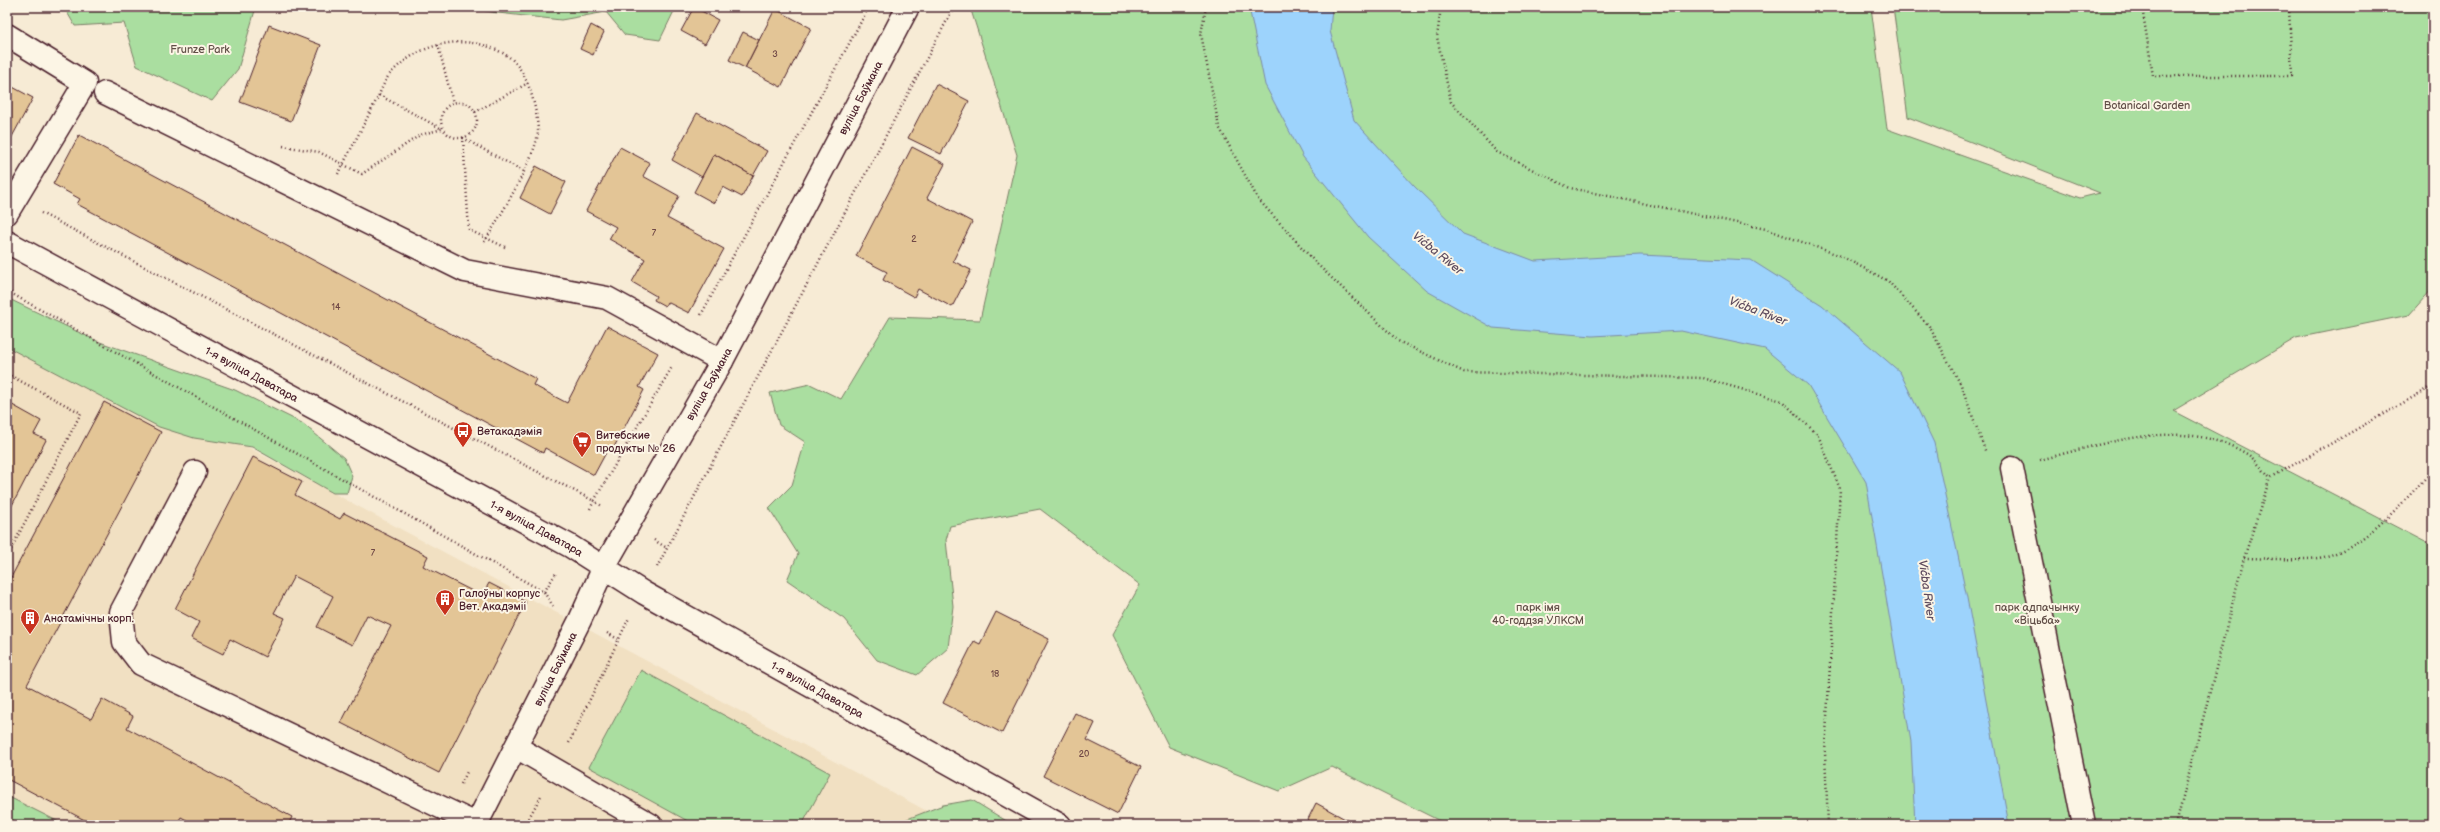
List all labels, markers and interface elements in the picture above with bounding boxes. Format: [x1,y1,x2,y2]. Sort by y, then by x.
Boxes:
park label: Frunze Park [170,43,230,56]
house number: 3 [772,49,778,60]
street label: вуліца Баўмана [836,58,886,137]
park label: Botanical Garden [2104,99,2190,112]
house number: 7 [652,228,657,239]
water label: Vićba River [1409,228,1467,279]
house number: 2 [911,234,917,245]
water label: Vićba River [1727,294,1790,330]
house number: 14 [332,302,341,313]
street label: 1-я вуліца Даватара [203,344,301,405]
street label: вуліца Баўмана [683,345,735,423]
bus stop icon: Ветакадэмія [452,420,474,448]
place label: Ветакадэмія [477,425,542,438]
place label: Витебские продукты № 26 [596,429,676,455]
supermarket icon: Витебские продукты № 26 [571,430,593,458]
street label: 1-я вуліца Даватара [488,498,586,560]
house number: 7 [371,548,376,559]
water label: Vićba River [1915,559,1938,623]
place label: Галоўны корпус Вет. Акадэміі [459,587,541,613]
building icon: Галоўны корпус Вет. Акадэміі [434,588,456,616]
park label: парк імя 40-годдзя УЛКСМ [1492,601,1584,627]
park label: парк адпачынку «Віцьба» [1995,601,2079,627]
building icon: Анатамічны корп. [19,607,41,635]
place label: Анатамічны корп. [43,612,134,625]
street label: вуліца Баўмана [531,629,580,708]
street label: 1-я вуліца Даватара [769,659,866,721]
house number: 18 [991,669,999,680]
house number: 20 [1079,749,1089,760]

